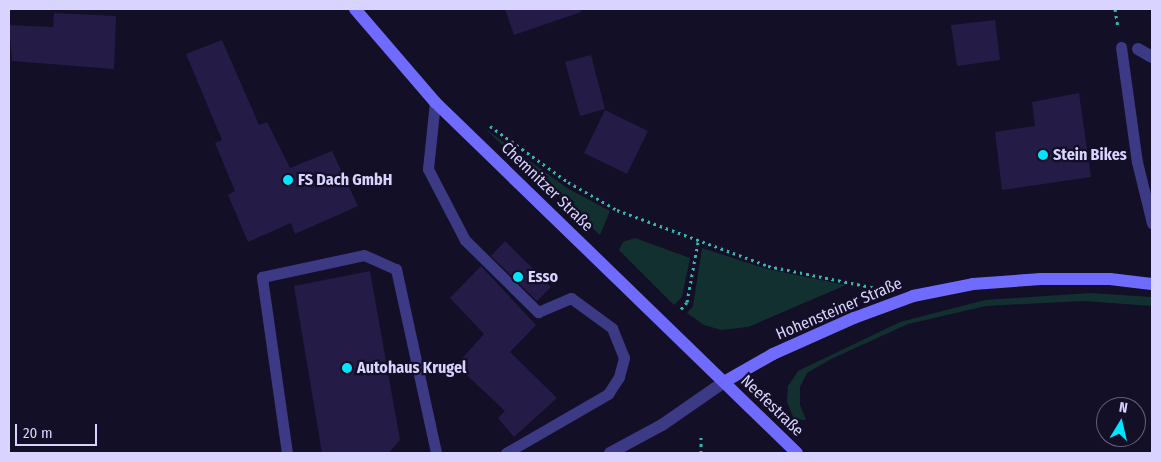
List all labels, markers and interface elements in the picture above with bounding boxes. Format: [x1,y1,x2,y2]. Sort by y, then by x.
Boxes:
street label: Chemnitzer Straße [497,138,597,236]
place label: Stein Bikes [1053,145,1127,165]
marker: Stein Bikes [1037,149,1049,161]
place label: FS Dach GmbH [298,170,392,190]
marker: FS Dach GmbH [282,174,294,186]
place label: Esso [528,267,558,287]
marker: Esso [512,271,524,283]
street label: Hohensteiner Straße [773,274,905,344]
place label: Autohaus Krugel [357,358,466,378]
marker: Autohaus Krugel [341,362,353,374]
street label: Neefestraße [737,371,807,441]
north arrow [1096,397,1146,447]
text: N [1118,399,1129,417]
scale bar [18,414,100,446]
text: 20 m [23,424,53,442]

